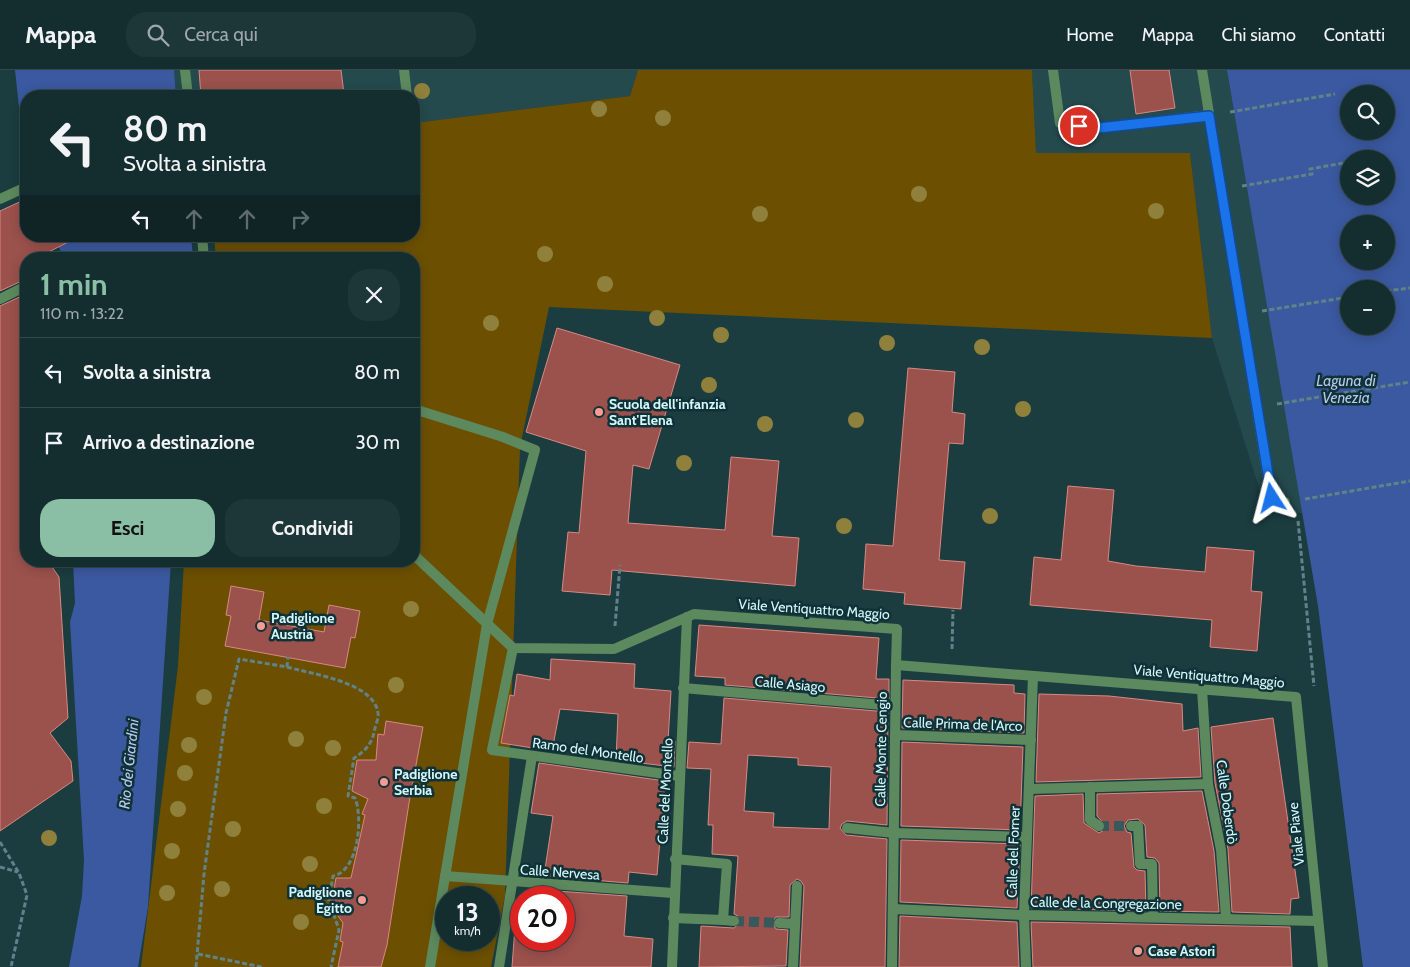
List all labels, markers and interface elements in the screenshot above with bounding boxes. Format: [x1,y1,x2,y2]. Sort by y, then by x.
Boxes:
search box [126,12,476,57]
text: Mappa [25,20,96,49]
icon: search [144,21,172,49]
text: Cerca qui [184,23,258,46]
text: Home [1066,24,1114,46]
text: Mappa [1142,24,1194,46]
text: Chi siamo [1222,24,1296,46]
text: Contatti [1324,24,1385,46]
map controls [1340,85,1395,335]
button: search [1340,85,1395,140]
pin [1058,105,1100,147]
text: 80 m [123,107,207,150]
icon: left [40,110,105,175]
icon: arrive [1065,112,1093,140]
text: Svolta a sinistra [123,150,266,177]
button: layers [1340,150,1395,205]
icon: left [127,205,155,233]
icon: ahead [180,205,208,233]
icon: ahead [233,205,261,233]
icon: right [286,205,314,233]
button: + [1340,215,1395,270]
text: 1 min [40,266,108,303]
button: close [348,269,400,321]
button: − [1340,280,1395,335]
text: 110 m · 13:22 [40,304,124,323]
icon: left [40,359,68,387]
text: Svolta a sinistra [83,361,211,384]
text: 80 m [354,361,400,384]
water label: Laguna di Venezia [1316,372,1376,407]
place label: Scuola dell'infanzia Sant'Elena [609,395,726,429]
marker: Scuola dell'infanzia Sant'Elena [593,406,605,418]
icon: arrive [40,429,68,457]
text: Arrivo a destinazione [83,431,254,454]
text: 30 m [356,431,400,454]
position arrow [1245,471,1297,523]
button: Esci [40,499,215,557]
button: Condividi [225,499,400,557]
street label: Viale Ventiquattro Maggio [738,595,891,623]
place label: Padiglione Austria [271,609,334,643]
marker: Padiglione Austria [255,620,267,632]
street label: Viale Ventiquattro Maggio [1133,660,1286,692]
street label: Calle Asiago [754,672,826,696]
street label: Calle Monte Cengio [871,691,891,807]
street label: Calle Prima de l'Arco [903,713,1023,735]
water label: Rio dei Giardini [115,717,143,810]
street label: Ramo del Montello [531,733,645,767]
street label: Calle del Montello [653,737,677,845]
street label: Calle Doberdò [1212,759,1242,845]
place label: Padiglione Serbia [394,765,457,799]
marker: Padiglione Serbia [378,776,390,788]
street label: Viale Piave [1284,801,1308,867]
street label: Calle del Forner [1002,805,1024,898]
street label: Calle Nervesa [520,860,601,884]
place label: Padiglione Egitto [289,883,352,917]
speed limit sign: 20 [510,886,575,951]
street label: Calle de la Congregazione [1030,893,1182,913]
marker: Padiglione Egitto [356,894,368,906]
text: 13 [456,897,479,927]
text: km/h [454,923,481,938]
place label: Case Astori [1148,942,1215,960]
marker: Case Astori [1132,945,1144,957]

